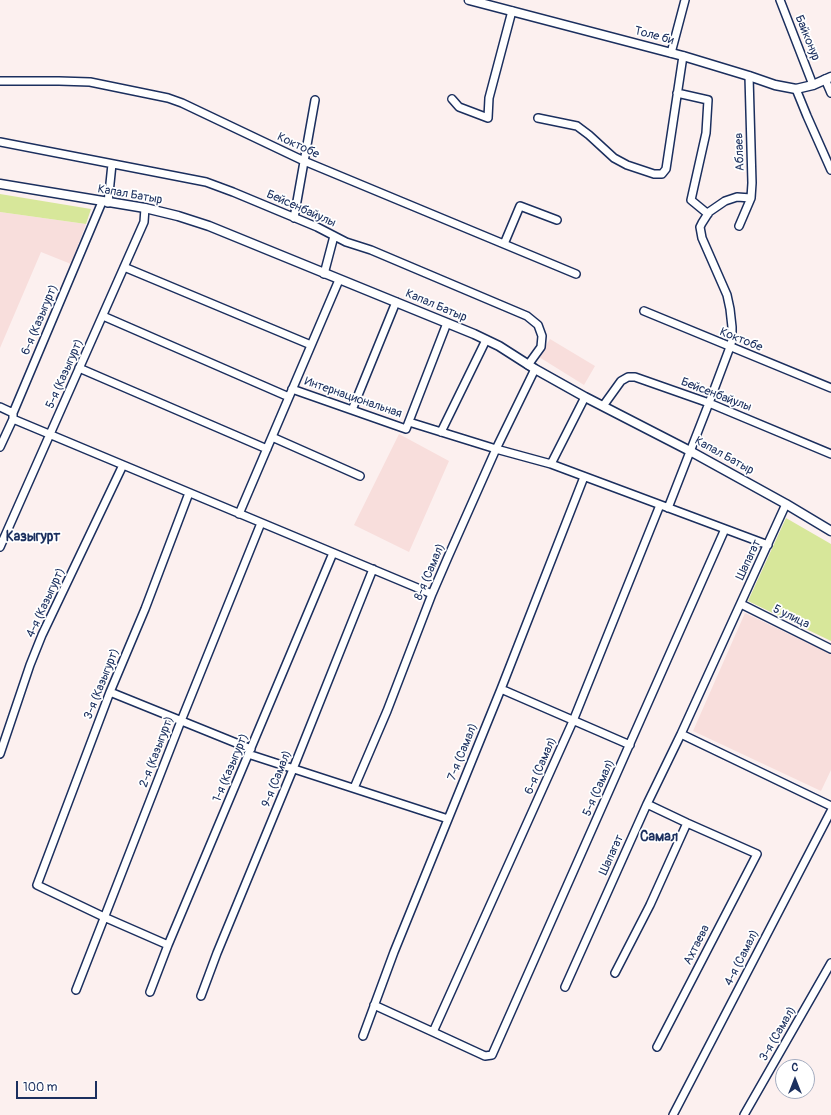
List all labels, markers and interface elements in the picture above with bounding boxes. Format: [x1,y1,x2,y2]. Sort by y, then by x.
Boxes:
street label: Байконур [791,13,823,63]
street label: Толе би [633,24,675,48]
street label: Коктобе [275,130,321,162]
street label: Аблаев [732,133,748,171]
street label: Капал Батыр [97,182,163,208]
street label: Бейсенбайулы [264,187,338,231]
street label: 6-я (Казыгурт) [19,283,61,357]
street label: Капал Батыр [403,287,469,325]
street label: Коктобе [718,325,764,355]
street label: 5-я (Казыгурт) [43,337,87,411]
street label: Интернациональная [302,375,404,421]
street label: Бейсенбайулы [679,375,753,415]
street label: Капал Батыр [692,434,756,478]
district label: Казыгурт [6,529,60,545]
street label: Шапагат [733,538,765,582]
street label: 8-я (Самал) [412,541,448,603]
street label: 4-я (Казыгурт) [24,566,68,640]
street label: 5 улица [770,602,812,632]
street label: 3-я (Казыгурт) [81,647,123,721]
street label: 2-я (Казыгурт) [137,714,177,790]
street label: 7-я (Самал) [445,721,481,783]
street label: 1-я (Казыгурт) [210,732,252,804]
street label: 6-я (Самал) [522,735,560,797]
street label: 9-я (Самал) [259,748,295,810]
street label: 5-я (Самал) [580,757,618,819]
district label: Самал [640,829,678,845]
street label: Шапагат [597,833,627,877]
street label: Ахтаева [681,923,713,967]
street label: 4-я (Самал) [722,927,762,989]
street label: 3-я (Самал) [757,1004,799,1064]
north arrow [775,1059,815,1099]
text: С [792,1061,798,1074]
scale bar [18,1073,99,1099]
text: 100 m [23,1080,57,1095]

